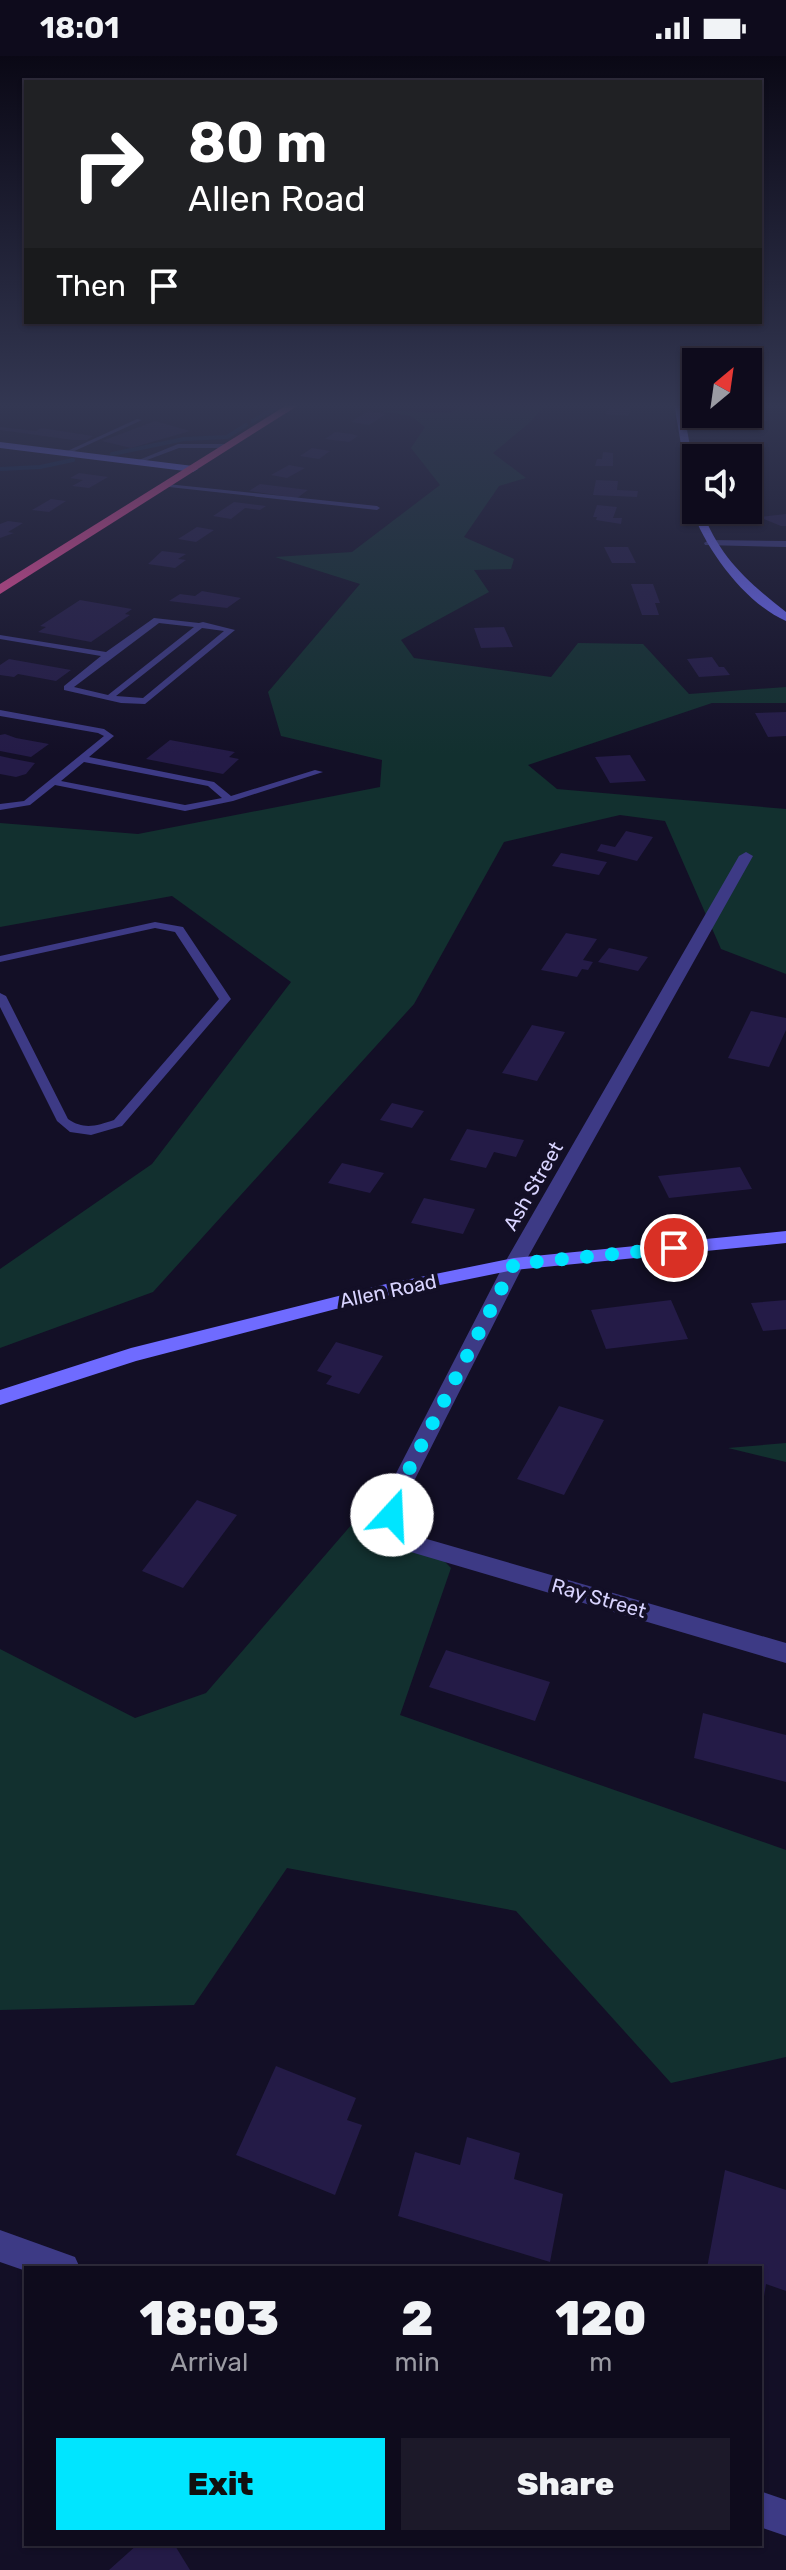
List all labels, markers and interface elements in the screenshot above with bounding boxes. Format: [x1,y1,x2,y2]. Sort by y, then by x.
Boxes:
text: 18:01 [40,10,119,46]
text: 80 m [188,110,327,176]
icon: right [56,112,160,216]
text: Allen Road [188,177,366,220]
icon: arrive [142,264,186,308]
text: Then [56,268,126,304]
north arrow [682,348,762,428]
map controls [682,348,762,524]
button: sound [682,444,762,524]
street label: Ash Street [498,1137,568,1235]
pin [640,1214,708,1282]
icon: arrive [652,1226,696,1270]
street label: Allen Road [337,1269,439,1313]
position arrow [350,1473,434,1557]
street label: Ray Street [549,1573,649,1623]
text: 18:03 [139,2290,279,2347]
text: 2 [401,2290,433,2347]
text: 120 [555,2290,647,2347]
text: Arrival [170,2347,248,2378]
text: min [395,2347,440,2378]
text: m [589,2347,612,2378]
button: Exit [56,2438,385,2530]
button: Share [401,2438,730,2530]

